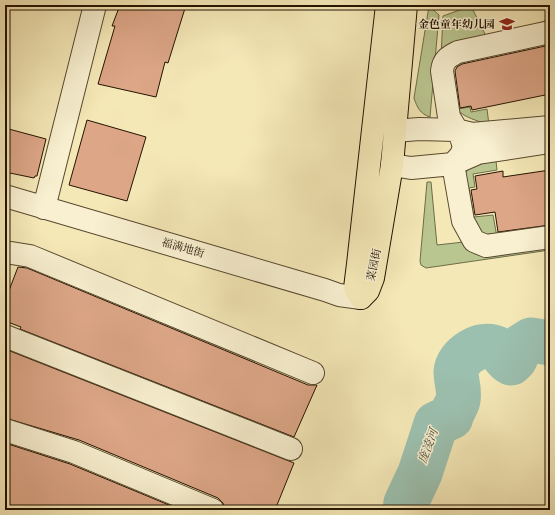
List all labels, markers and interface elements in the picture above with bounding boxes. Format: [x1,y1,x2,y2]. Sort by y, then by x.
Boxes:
school or university icon: 金色童年幼儿园 [498,15,516,33]
place label: 金色童年幼儿园 [418,18,495,31]
street label: 福满地街 [160,236,206,260]
street label: 菜园街 [364,248,384,282]
water label: 庞凌河 [415,425,441,465]

